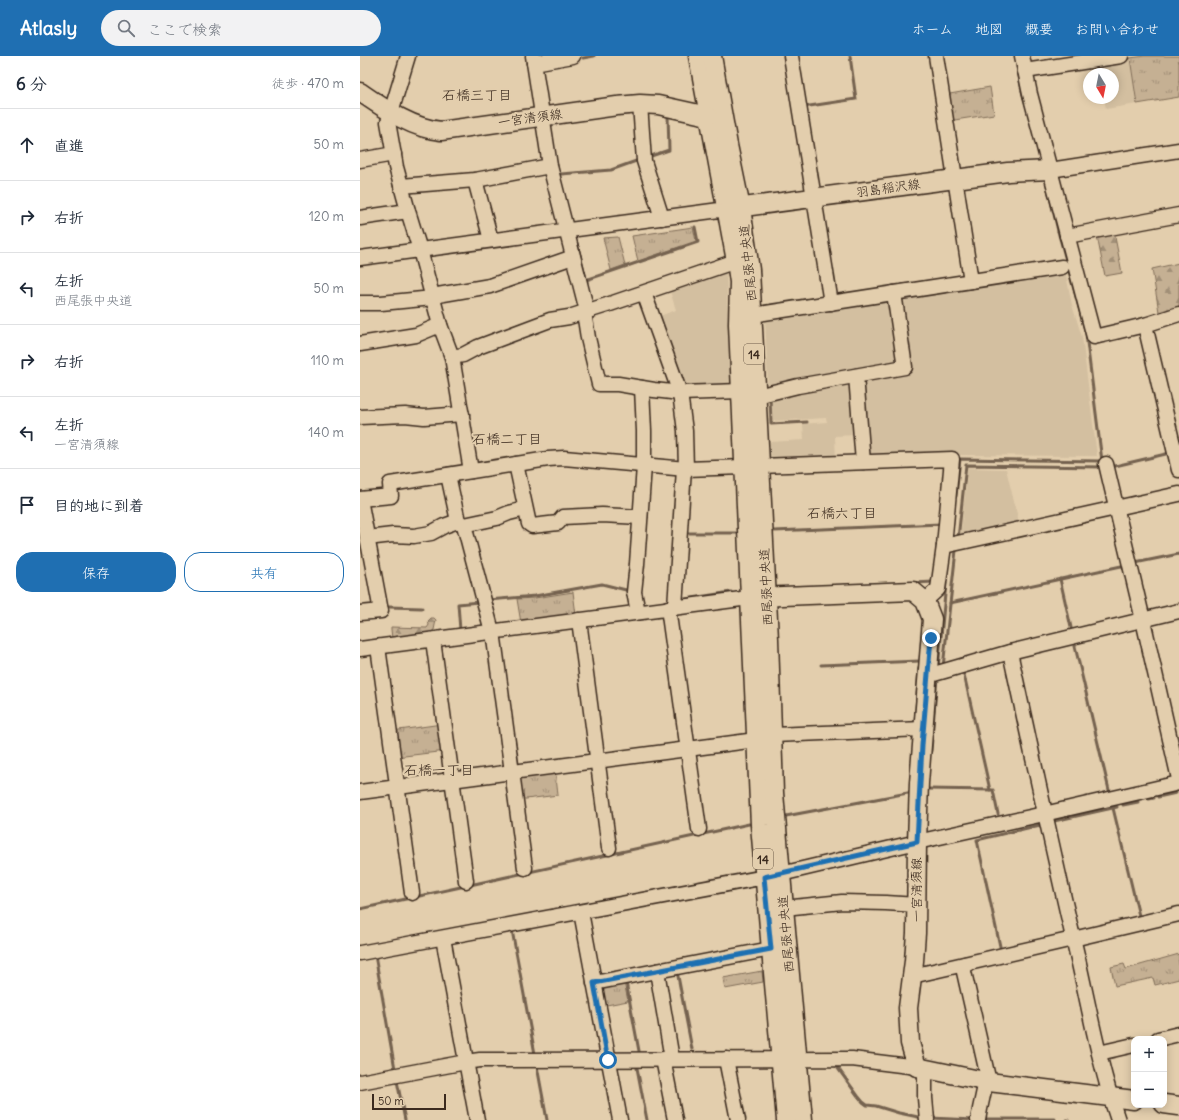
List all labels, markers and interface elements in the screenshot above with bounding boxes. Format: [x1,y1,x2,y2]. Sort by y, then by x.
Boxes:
search box [101,10,381,46]
text: Atlasly [20,16,77,40]
icon: search [115,17,137,39]
text: ここで検索 [147,20,222,39]
text: ホーム [912,20,953,38]
text: 地図 [975,20,1003,38]
text: 概要 [1025,20,1053,38]
text: お問い合わせ [1075,20,1159,38]
north arrow [1083,68,1119,104]
text: 6 分 [16,73,47,95]
text: 徒歩 · 470 m [272,75,344,92]
district label: 石橋三丁目 [442,86,512,104]
street label: 一宮清須線 [497,105,564,131]
icon: ahead [16,134,38,156]
text: 直進 [54,136,84,155]
text: 50 m [313,136,344,153]
street label: 羽島稲沢線 [855,175,922,201]
icon: right [16,206,38,228]
text: 右折 [54,208,84,227]
text: 120 m [309,208,344,225]
street label: 西尾張中央道 [735,223,761,303]
text: 左折 [54,271,84,290]
icon: left [16,278,38,300]
text: 50 m [313,280,344,297]
text: 西尾張中央道 [54,292,132,309]
road number: 14 [744,344,764,364]
icon: right [16,350,38,372]
text: 右折 [54,352,84,371]
text: 110 m [311,352,344,369]
text: 左折 [54,415,84,434]
icon: left [16,422,38,444]
text: 140 m [308,424,344,441]
district label: 石橋二丁目 [472,430,542,448]
text: 一宮清須線 [54,436,119,453]
icon: arrive [16,494,38,516]
text: 目的地に到着 [54,496,144,515]
district label: 石橋六丁目 [807,504,877,522]
street label: 西尾張中央道 [755,548,777,626]
button: 保存 [16,552,176,592]
button: 共有 [184,552,344,592]
route end [922,629,940,647]
district label: 石橋一丁目 [404,761,474,779]
road number: 14 [753,849,773,869]
street label: 一宮清須線 [908,857,925,923]
street label: 西尾張中央道 [774,894,798,974]
map controls [1131,1036,1167,1108]
button: + [1131,1036,1167,1072]
route start [599,1051,617,1069]
button: − [1131,1072,1167,1108]
scale bar [372,1092,446,1111]
text: 50 m [378,1094,404,1108]

